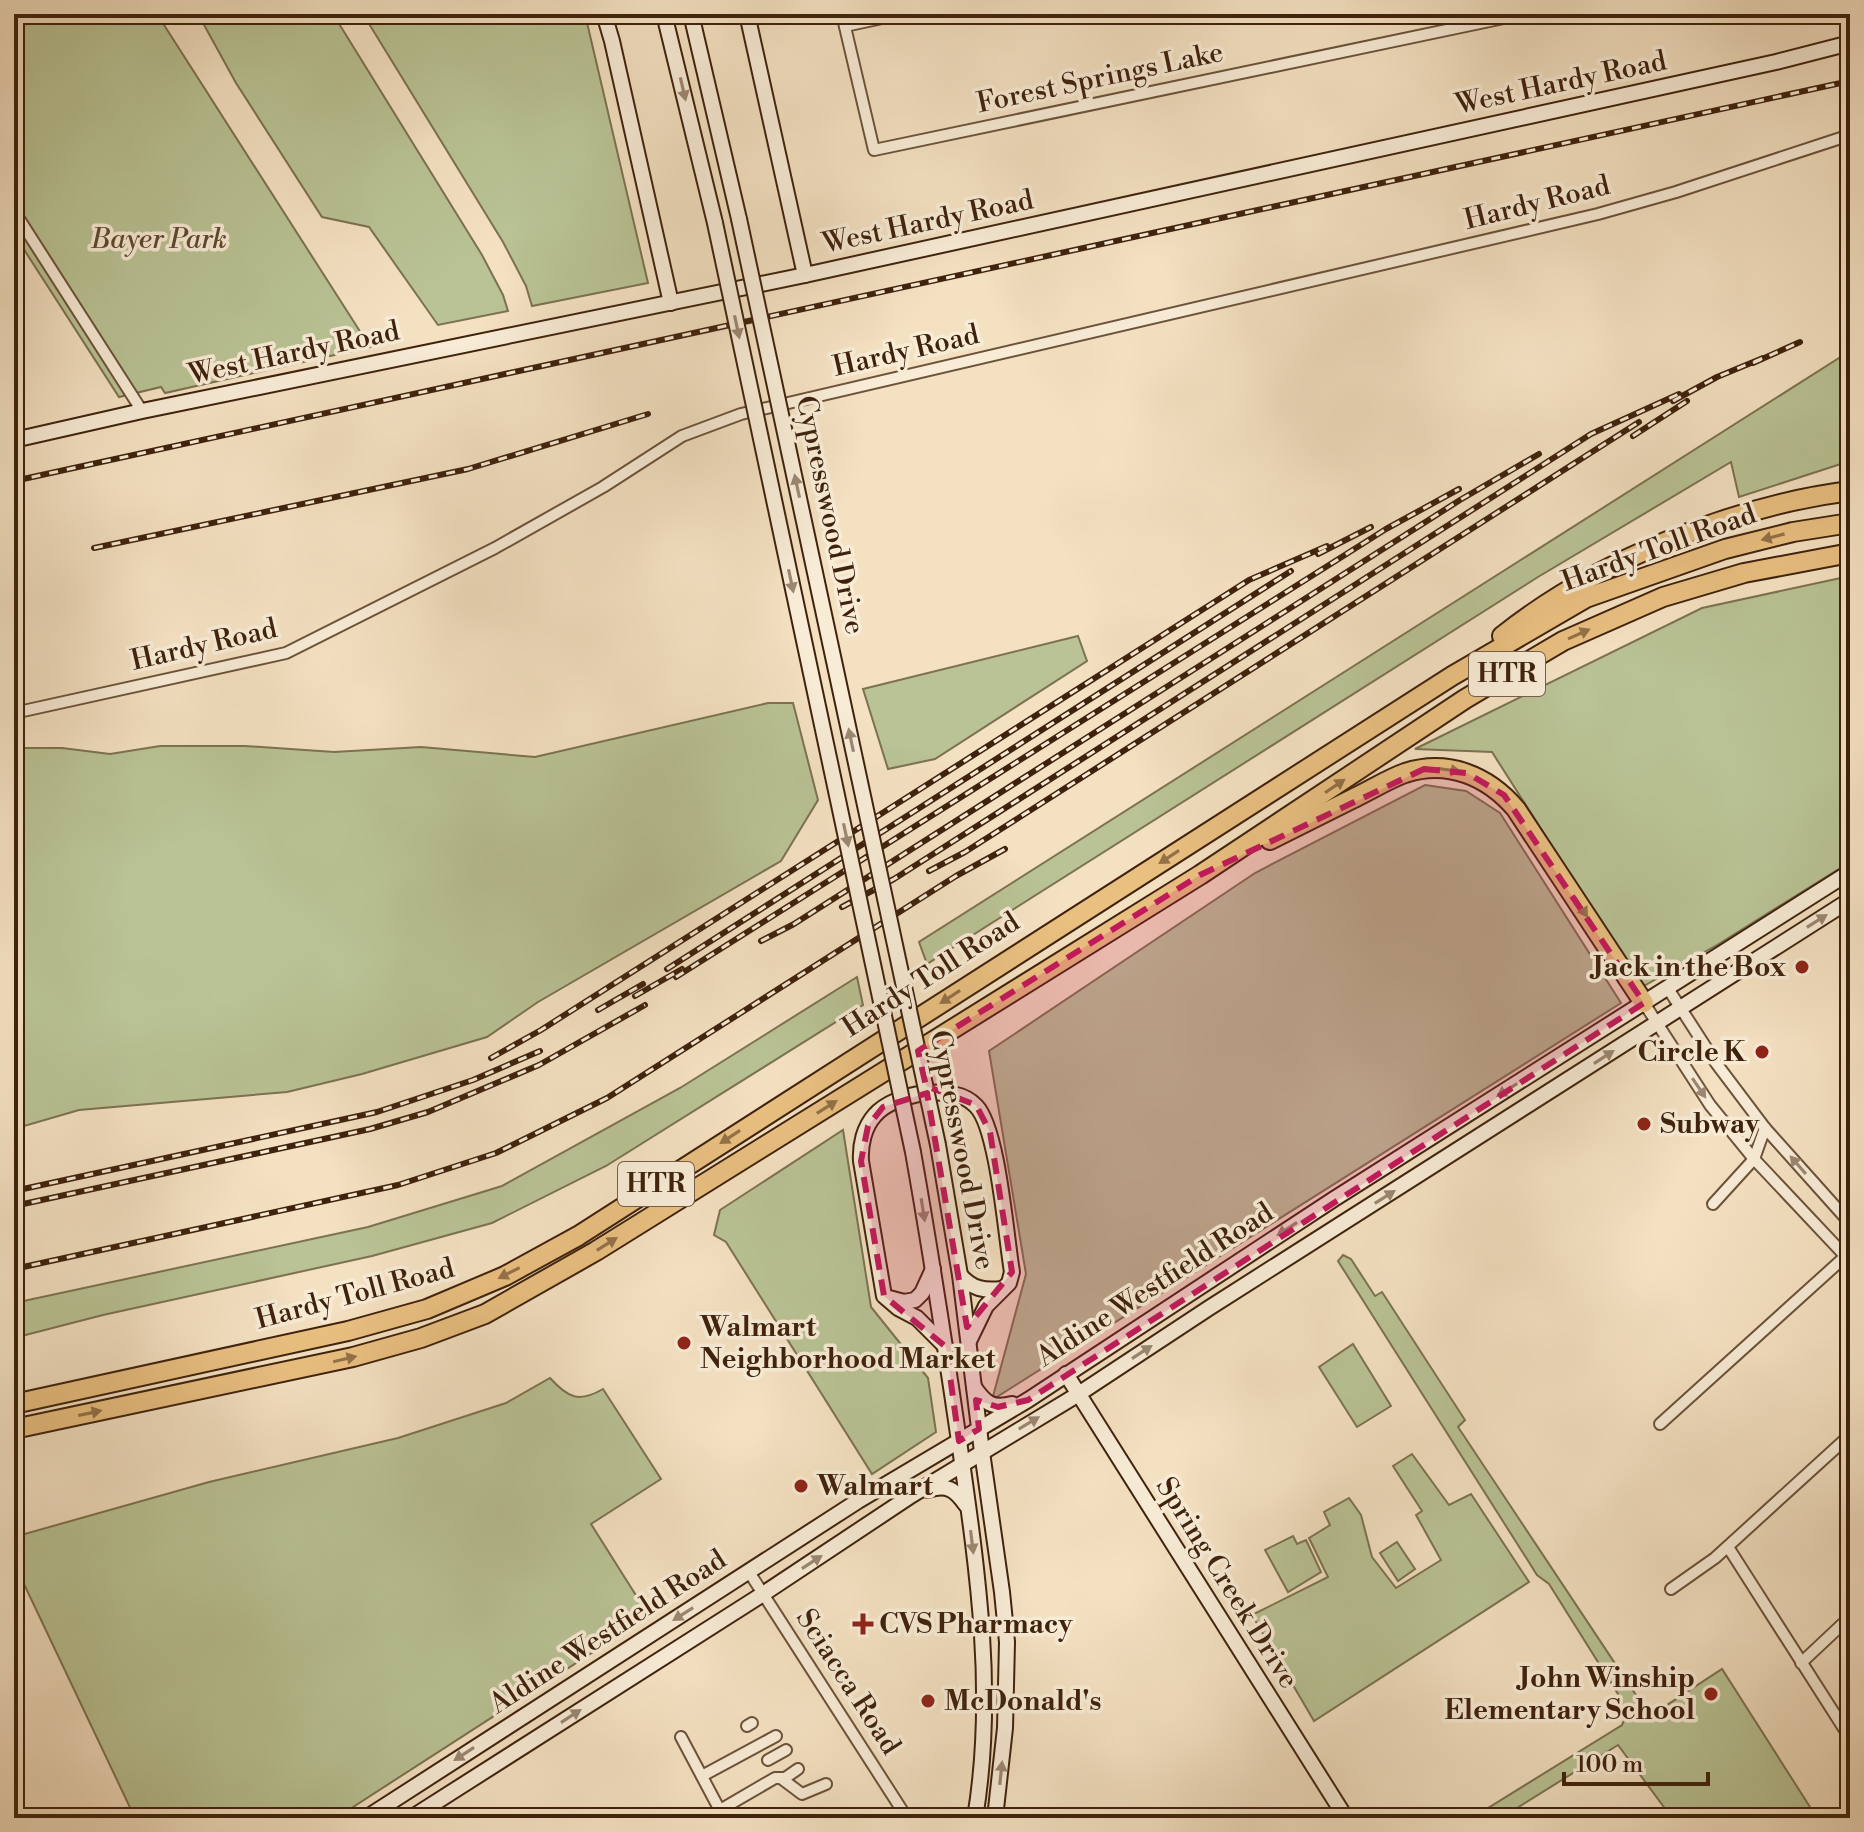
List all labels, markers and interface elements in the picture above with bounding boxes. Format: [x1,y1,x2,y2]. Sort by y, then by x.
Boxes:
street label: Forest Springs Lake [974,35,1226,121]
street label: West Hardy Road [1451,44,1670,123]
one-way arrow [678,77,690,102]
street label: Hardy Road [1460,168,1614,238]
street label: West Hardy Road [818,183,1037,262]
park label: Bayer Park [90,222,227,257]
street label: West Hardy Road [184,314,403,393]
one-way arrow [731,314,744,339]
street label: Hardy Road [829,317,983,385]
street label: Cypresswood Drive [788,393,872,637]
one-way arrow [790,473,803,498]
street label: Hardy Toll Road [1557,497,1761,599]
one-way arrow [1761,531,1786,543]
one-way arrow [786,568,798,593]
street label: Hardy Road [127,611,281,679]
one-way arrow [1567,627,1591,641]
road number: HTR [1469,652,1545,696]
one-way arrow [844,727,857,752]
one-way arrow [1437,764,1462,777]
one-way arrow [1324,778,1345,793]
one-way arrow [840,823,853,848]
one-way arrow [1158,849,1179,864]
one-way arrow [1573,896,1587,918]
street label: Hardy Toll Road [836,905,1026,1045]
one-way arrow [1806,914,1828,928]
place label: Jack in the Box [1589,950,1787,985]
marker: Jack in the Box [1793,958,1811,976]
one-way arrow [939,989,960,1004]
street label: Cypresswood Drive [922,1027,1002,1273]
place label: Circle K [1637,1035,1747,1070]
marker: Circle K [1753,1043,1771,1061]
one-way arrow [1593,1050,1615,1064]
one-way arrow [1691,1078,1706,1099]
one-way arrow [1496,1082,1517,1097]
one-way arrow [816,1100,839,1115]
place label: Subway [1660,1107,1760,1142]
marker: Subway [1635,1115,1653,1133]
one-way arrow [720,1129,741,1144]
one-way arrow [1789,1156,1807,1175]
road number: HTR [618,1162,694,1206]
one-way arrow [1374,1190,1396,1204]
street label: Aldine Westfield Road [1029,1195,1280,1375]
one-way arrow [918,1198,930,1223]
one-way arrow [1276,1222,1298,1236]
one-way arrow [596,1238,618,1252]
street label: Hardy Toll Road [252,1251,458,1337]
one-way arrow [498,1267,521,1280]
place label: Walmart Neighborhood Market [699,1310,997,1377]
marker: Walmart Neighborhood Market [675,1334,693,1352]
one-way arrow [1131,1345,1153,1360]
one-way arrow [332,1352,357,1365]
one-way arrow [78,1406,103,1419]
one-way arrow [1018,1416,1040,1430]
place label: Walmart [816,1469,934,1504]
street label: Spring Creek Drive [1148,1471,1306,1695]
marker: Walmart [792,1477,810,1495]
one-way arrow [966,1530,979,1555]
street label: Aldine Westfield Road [482,1542,733,1722]
one-way arrow [801,1555,823,1570]
street label: Sciacca Road [788,1603,908,1762]
one-way arrow [672,1606,694,1620]
place label: CVS Pharmacy [879,1607,1073,1642]
marker: CVS Pharmacy [854,1615,872,1633]
place label: John Winship Elementary School [1444,1661,1695,1728]
place label: McDonald's [944,1684,1101,1719]
marker: John Winship Elementary School [1702,1685,1720,1703]
marker: McDonald's [919,1692,937,1710]
one-way arrow [560,1709,582,1724]
scale bar [1564,1736,1708,1786]
one-way arrow [454,1747,475,1762]
text: 100 m [1576,1750,1643,1780]
one-way arrow [995,1760,1008,1785]

